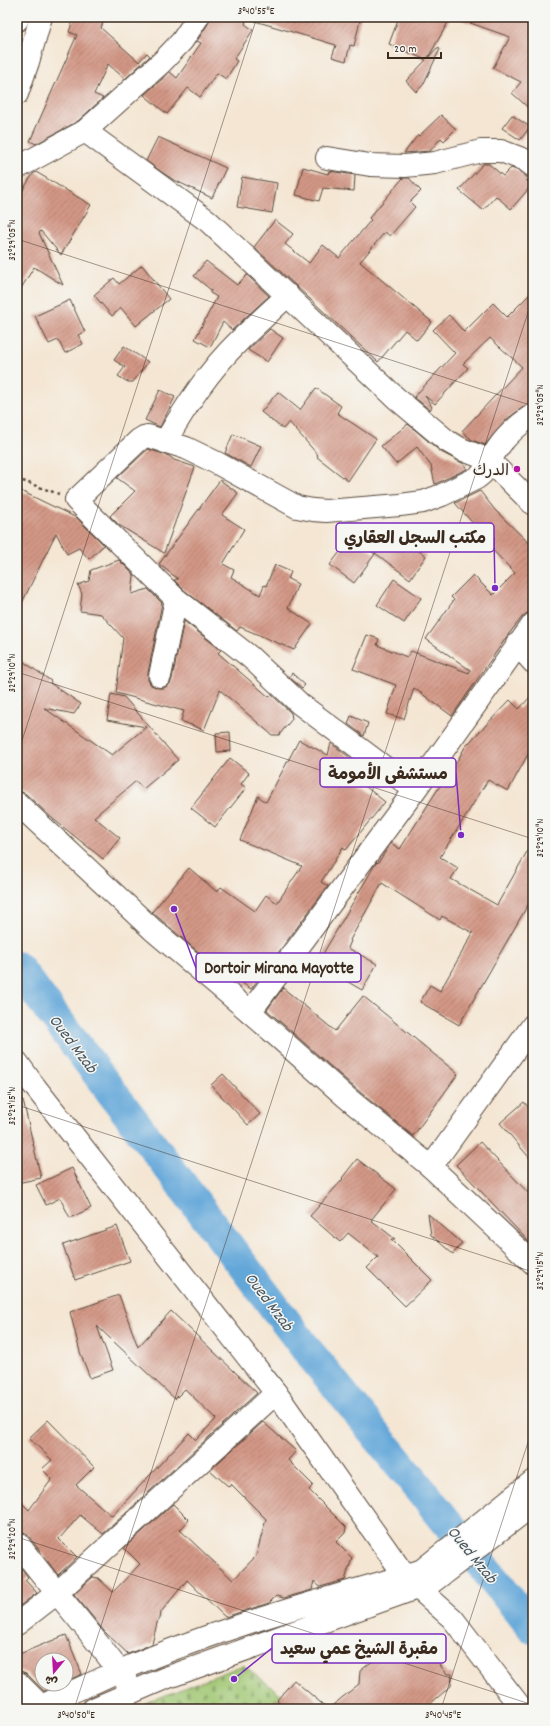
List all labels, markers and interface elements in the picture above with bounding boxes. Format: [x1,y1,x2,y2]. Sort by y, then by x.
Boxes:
text: 3°40'55"E [238,5,275,19]
scale bar [388,34,441,60]
text: 20 m [394,41,417,58]
text: 32°29'05"N [6,219,20,261]
text: 32°29'05"N [534,384,548,426]
place label: الدرك [473,460,509,483]
marker: الدرك [512,464,522,474]
callout: مكتب السجل العقاري [336,523,494,552]
text: مكتب السجل العقاري [344,528,486,552]
text: 32°29'10"N [6,653,20,693]
callout: مستشفى الأمومة [320,758,456,787]
text: مستشفى الأمومة [328,762,448,788]
text: 32°29'10"N [534,818,548,858]
callout: Dortoir Mirana Mayotte [196,953,361,982]
text: Dortoir Mirana Mayotte [204,958,354,982]
water label: Oued Mzab [42,1010,103,1081]
text: 32°29'15"N [6,1087,20,1125]
text: 32°29'15"N [534,1252,548,1290]
water label: Oued Mzab [238,1268,299,1339]
text: 32°29'20"N [6,1518,20,1560]
water label: Oued Mzab [440,1522,502,1591]
callout: مقبرة الشيخ عمي سعيد [272,1634,446,1663]
text: مقبرة الشيخ عمي سعيد [280,1639,438,1664]
north arrow [34,1652,74,1692]
text: ش [43,1670,60,1689]
text: 3°40'50"E [57,1709,95,1723]
text: 3°40'45"E [425,1709,462,1723]

